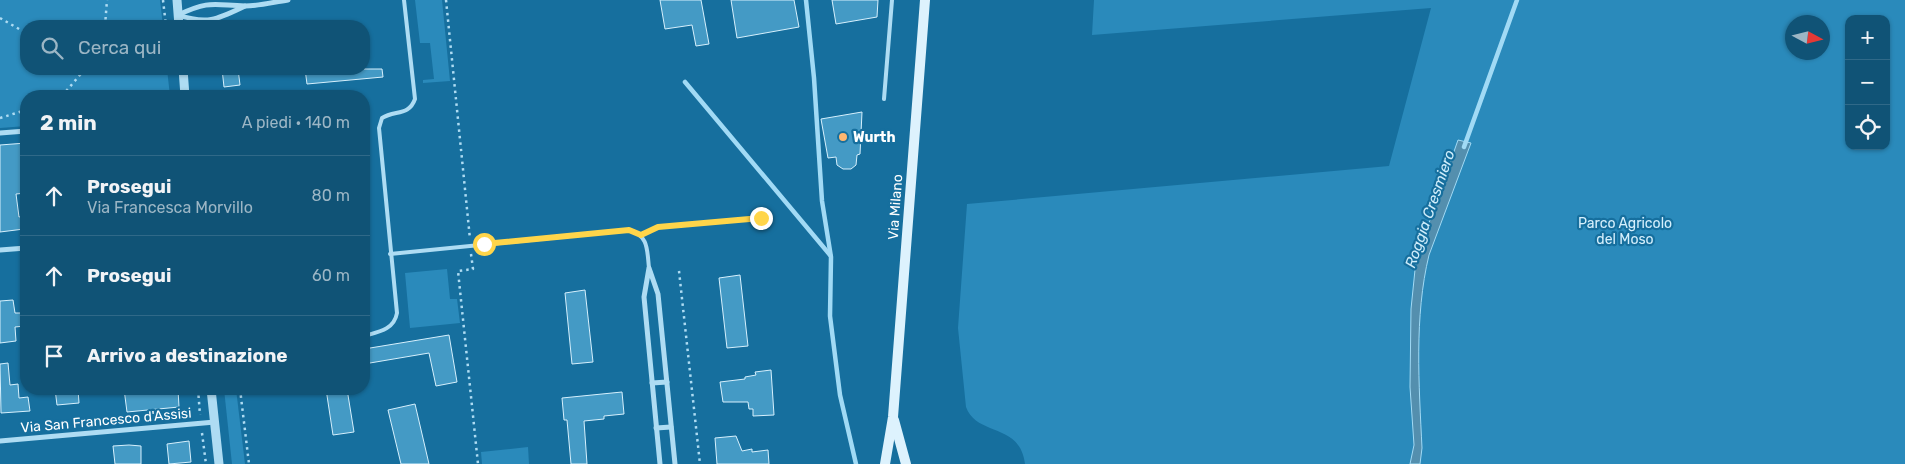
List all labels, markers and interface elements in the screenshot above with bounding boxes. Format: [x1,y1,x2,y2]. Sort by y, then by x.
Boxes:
north arrow [1785,15,1830,60]
map controls [1845,15,1890,150]
button: + [1845,15,1890,60]
search box [20,20,370,75]
icon: search [38,34,66,62]
text: Cerca qui [78,36,161,59]
button: − [1845,60,1890,105]
button: locate [1845,105,1890,150]
text: 2 min [40,110,97,135]
text: A piedi · 140 m [242,113,350,132]
place label: Wurth [853,129,895,146]
marker: Wurth [837,131,849,143]
water label: Roggia Cresmiero [1401,147,1459,270]
street label: Via Milano [885,174,906,240]
text: Prosegui [87,175,171,198]
icon: ahead [40,182,68,210]
text: 80 m [312,186,350,205]
text: Via Francesca Morvillo [87,198,253,217]
route end [750,207,773,230]
park label: Parco Agricolo del Moso [1578,215,1672,248]
route start [473,233,496,256]
icon: ahead [40,262,68,290]
text: Prosegui [87,264,171,287]
text: 60 m [312,266,350,285]
icon: arrive [40,342,68,370]
text: Arrivo a destinazione [87,344,288,367]
street label: Via San Francesco d'Assisi [20,405,192,436]

